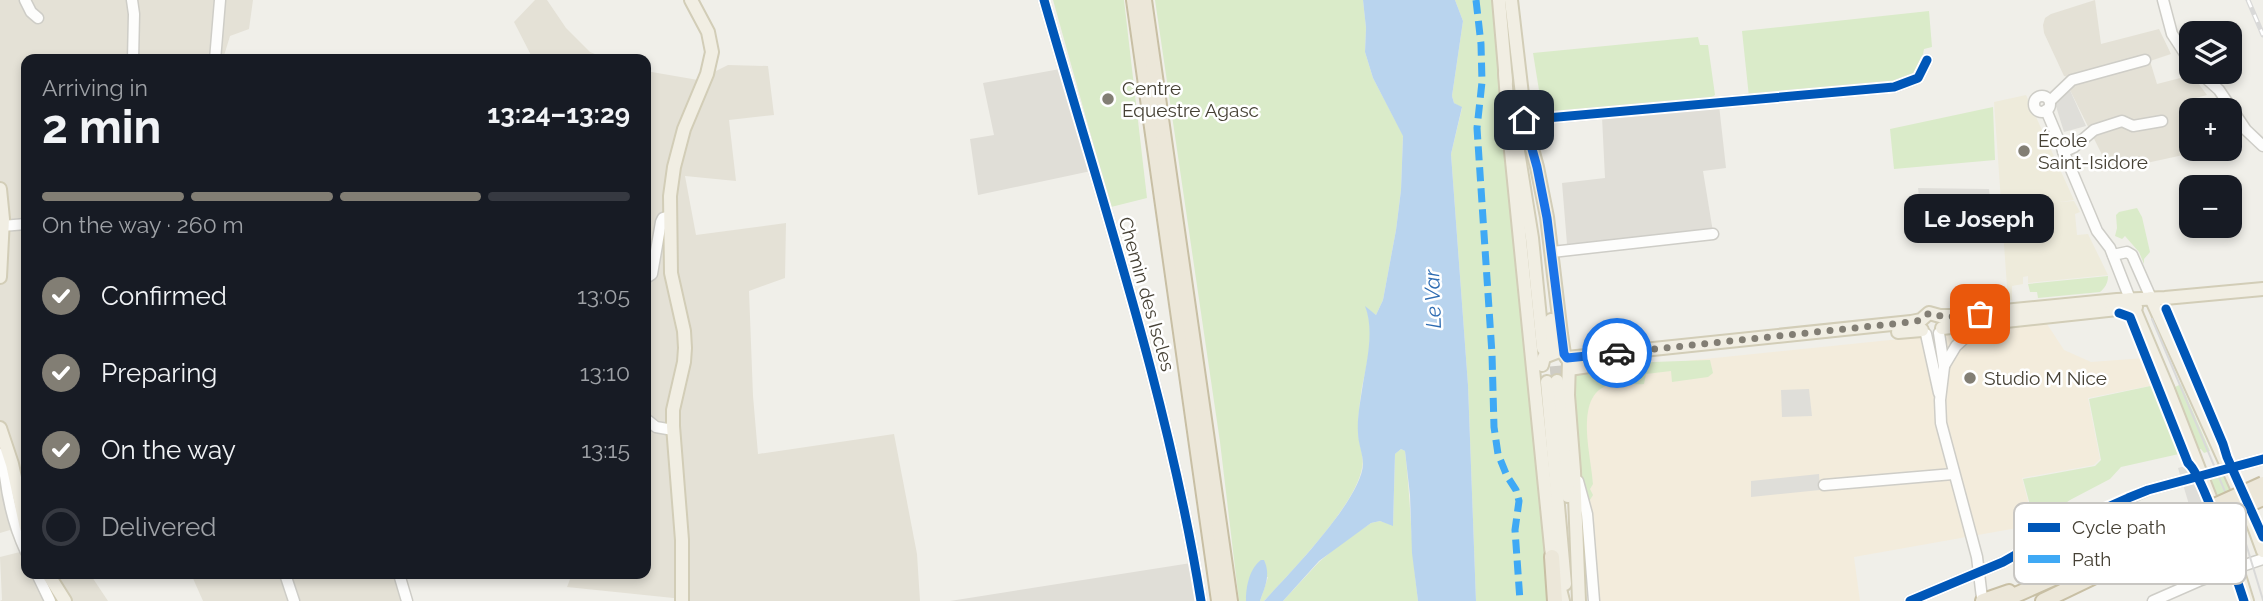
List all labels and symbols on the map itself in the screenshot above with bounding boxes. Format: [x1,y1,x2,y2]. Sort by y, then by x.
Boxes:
place label: Centre Equestre Agasc [1122,77,1259,121]
pin [1494,90,1554,150]
marker: Centre Equestre Agasc [1100,91,1116,107]
place label: École Saint-Isidore [2038,129,2148,173]
marker: École Saint-Isidore [2016,143,2032,159]
callout: Le Joseph [1905,195,2055,244]
street label: Chemin des Iscles [1114,214,1180,374]
water label: Le Var [1419,268,1446,329]
pin [1950,284,2010,344]
courier [1582,318,1652,388]
place label: Studio M Nice [1984,367,2107,389]
marker: Studio M Nice [1962,370,1978,386]
legend [2014,503,2246,584]
text: Cycle path [2072,516,2166,538]
text: Path [2072,548,2111,570]

